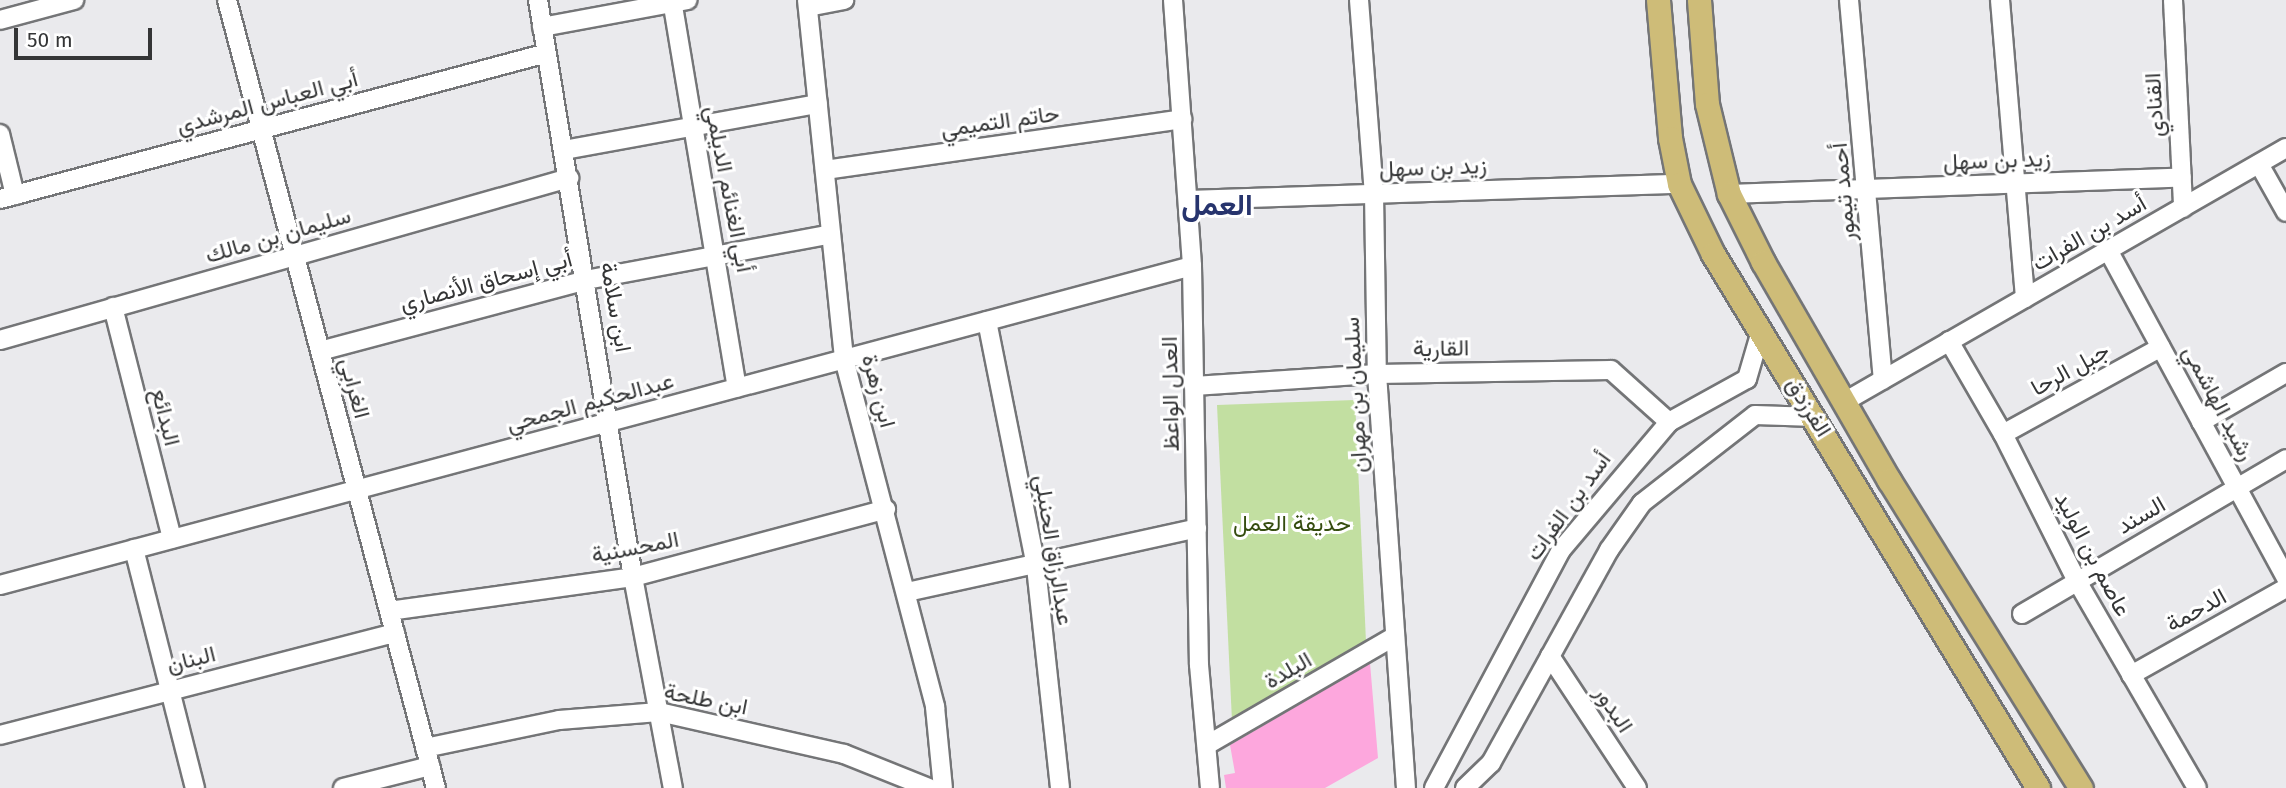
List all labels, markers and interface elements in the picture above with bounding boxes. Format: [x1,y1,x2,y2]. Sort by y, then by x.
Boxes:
scale bar [18,14,156,58]
text: 50 m [27,27,73,53]
street label: أبي العباس المرشدي [173,65,361,139]
street label: القنادي [2139,72,2169,138]
street label: حاتم التميمي [939,99,1061,143]
street label: أبي الغنائم الديلمي [699,103,759,275]
street label: أحمد تيمور [1825,142,1861,242]
street label: زيد بن سهل [1943,144,2051,176]
street label: زيد بن سهل [1379,151,1487,183]
district label: العمل [1181,187,1253,223]
street label: أسد بن الفرات [2027,189,2151,277]
street label: سليمان بن مالك [202,201,354,269]
street label: أبي إسحاق الأنصاري [397,245,575,317]
street label: ابن سلامة [595,260,637,354]
street label: سليمان بن مهران [1337,316,1373,474]
street label: القارية [1413,334,1469,362]
street label: العدل الواعظ [1155,336,1185,452]
street label: جبل الرحا [2026,336,2114,402]
street label: رشيد الهاشمي [2177,340,2261,466]
street label: ابن زهرة [856,351,902,431]
street label: الغرابي [334,355,376,421]
street label: عبدالحكيم الجمحي [503,366,677,438]
street label: الفرزدق [1780,372,1838,442]
street label: البدائع [146,385,186,449]
street label: أسد بن الفرات [1519,446,1617,566]
street label: عبدالرزاق الحنبلي [1028,473,1080,627]
street label: عاصم بن الوليد [2049,487,2137,621]
street label: السند [2112,490,2170,540]
park label: حديقة العمل [1233,509,1351,537]
street label: المحسنية [589,525,681,569]
street label: الدحمة [2161,582,2231,638]
street label: البنان [164,640,218,678]
street label: البلدة [1259,646,1317,694]
street label: ابن طلحة [662,677,750,721]
street label: البدور [1589,680,1639,738]

